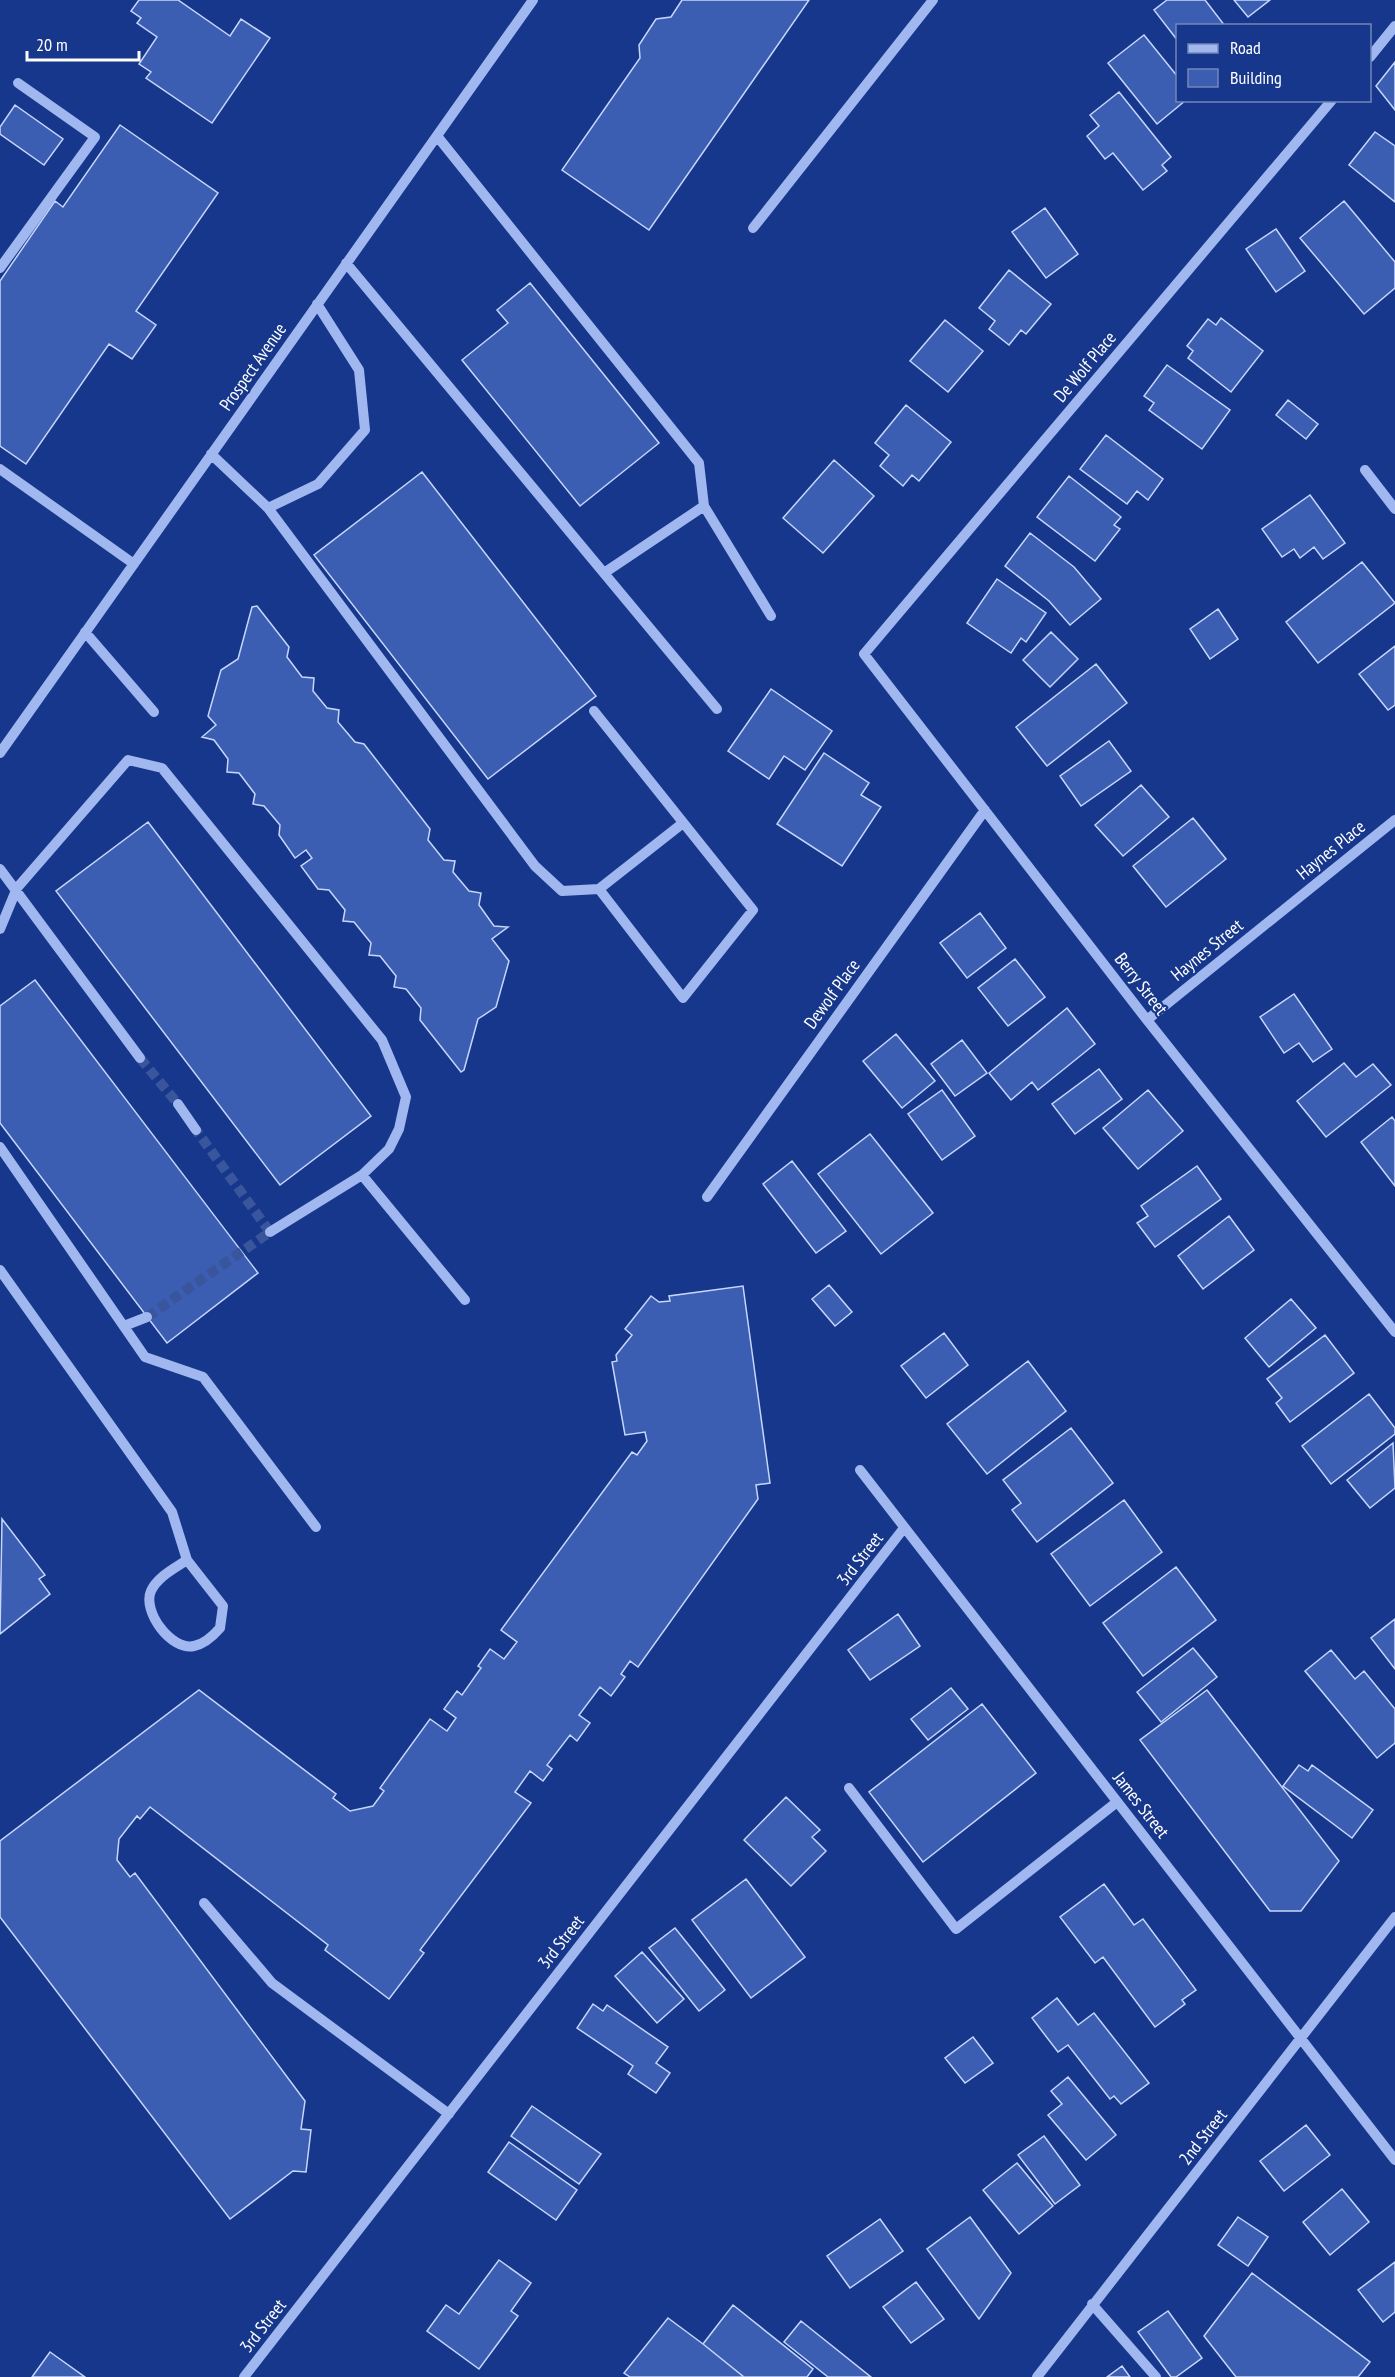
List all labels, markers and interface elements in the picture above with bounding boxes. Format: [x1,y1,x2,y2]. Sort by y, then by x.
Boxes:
scale bar [27,24,140,62]
legend [1176,24,1371,102]
text: 20 m [36,33,68,56]
text: Road [1230,36,1261,59]
text: Building [1230,66,1282,89]
street label: Prospect Avenue [214,318,291,415]
street label: De Wolf Place [1048,327,1121,407]
street label: Haynes Place [1292,815,1370,884]
street label: Haynes Street [1166,914,1247,986]
street label: Berry Street [1110,948,1173,1020]
street label: Dewolf Place [799,954,865,1033]
street label: 3rd Street [831,1527,888,1590]
street label: James Street [1108,1766,1174,1842]
street label: 3rd Street [532,1910,589,1973]
street label: 2nd Street [1174,2104,1232,2169]
street label: 3rd Street [234,2294,291,2357]

